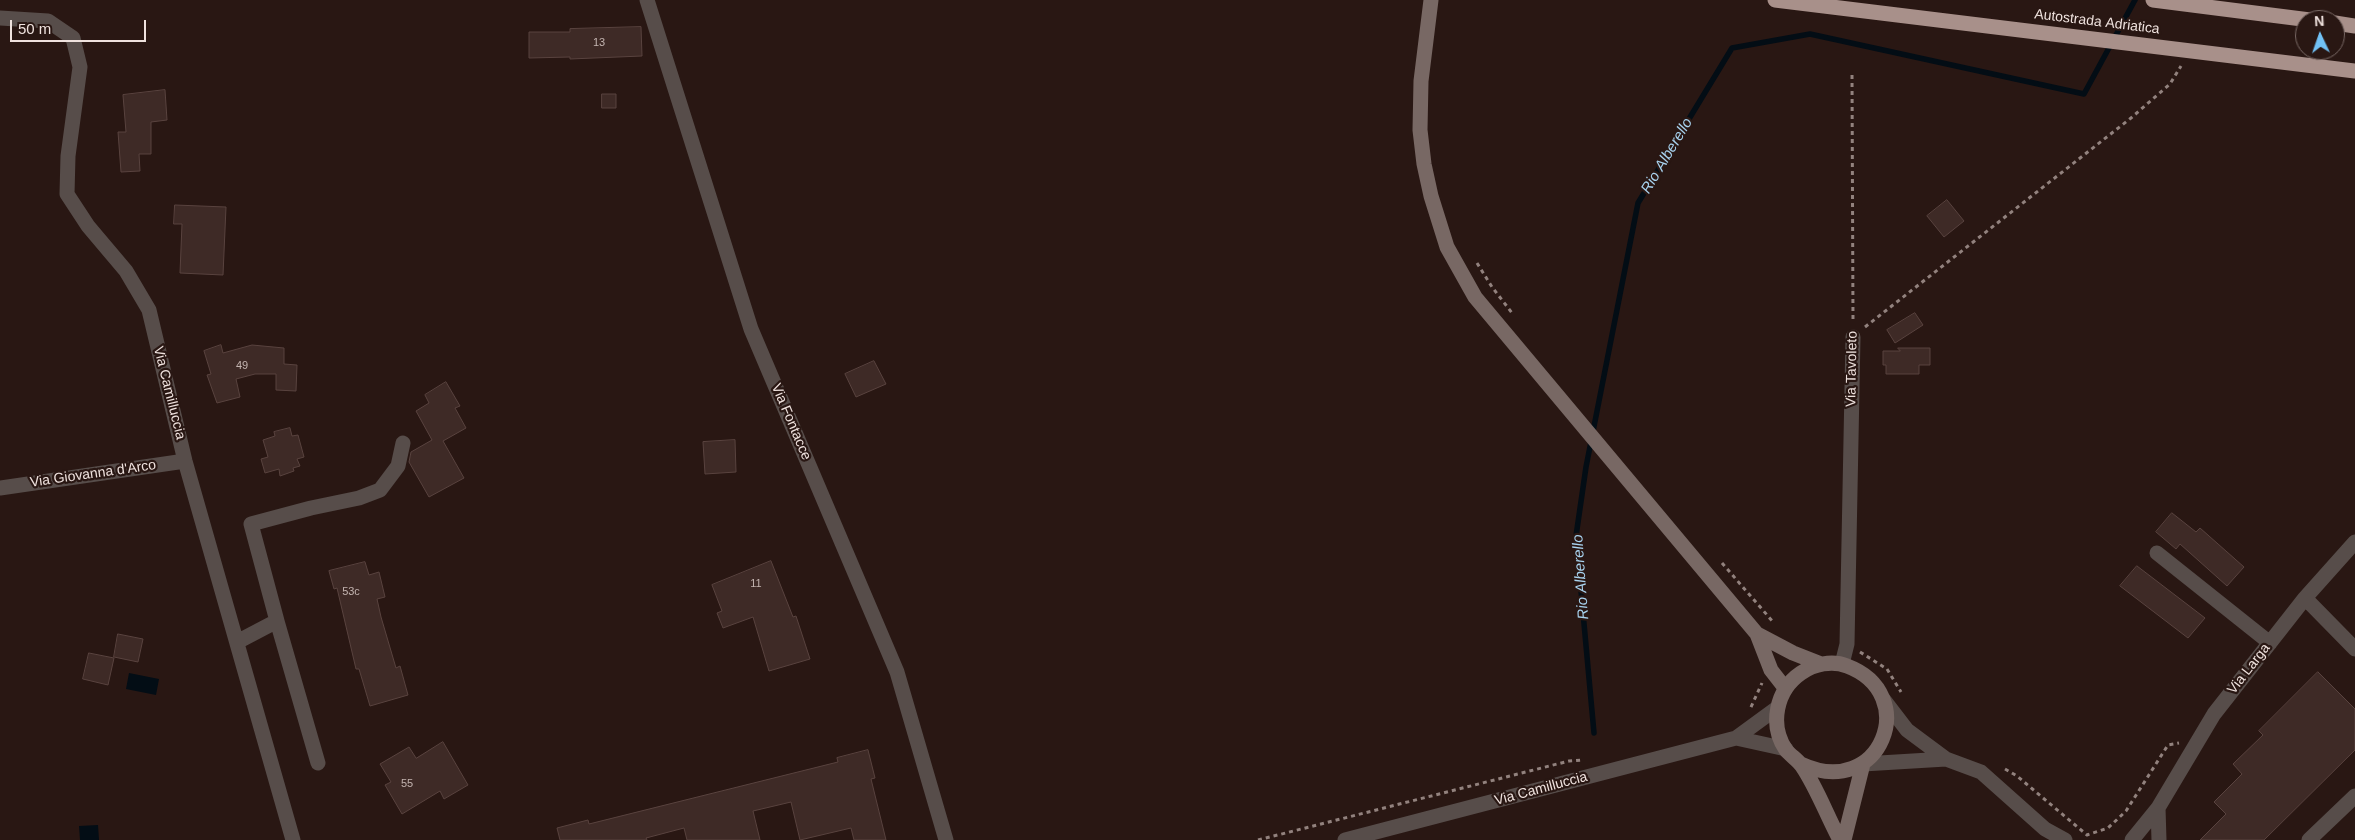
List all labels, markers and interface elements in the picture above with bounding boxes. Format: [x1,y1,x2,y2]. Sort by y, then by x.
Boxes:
street label: Autostrada Adriatica [2033,6,2161,38]
scale bar [12,10,149,42]
north arrow [2295,10,2345,60]
text: N [2314,13,2325,29]
text: 50 m [18,20,51,37]
house number: 13 [593,36,605,50]
water label: Rio Alberello [1637,115,1697,197]
street label: Via Tavoleto [1843,331,1861,407]
street label: Via Camilluccia [149,345,189,441]
house number: 49 [236,359,248,373]
street label: Via Fontacce [767,381,815,463]
street label: Via Giovanna d'Arco [29,457,157,491]
water label: Rio Alberello [1569,534,1593,620]
house number: 11 [750,577,762,591]
house number: 53c [342,585,360,599]
street label: Via Larga [2224,640,2274,698]
street label: Via Camilluccia [1493,769,1589,809]
house number: 55 [401,777,413,791]

